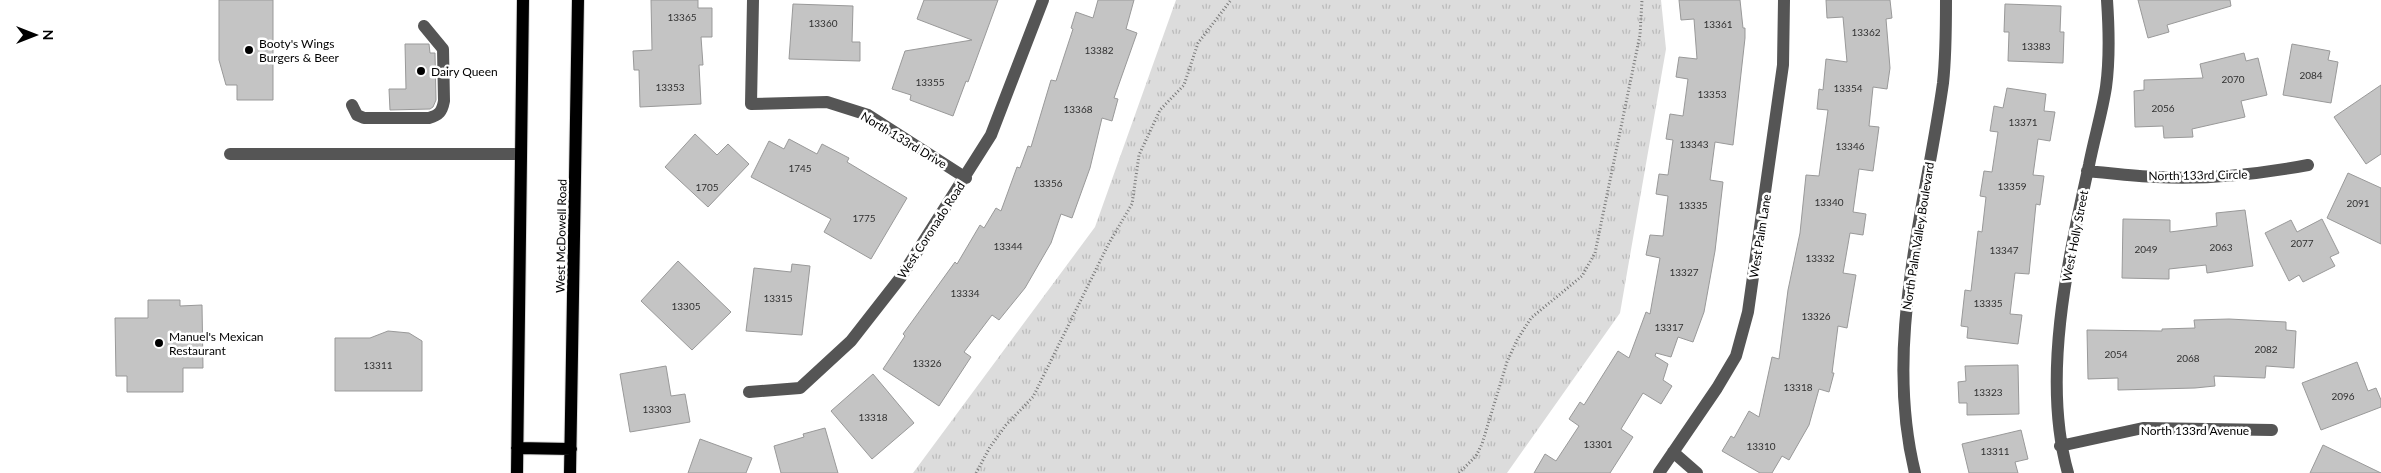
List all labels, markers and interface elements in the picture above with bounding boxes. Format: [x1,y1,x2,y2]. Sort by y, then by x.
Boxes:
north arrow [10,10,60,60]
house number: 13365 [667,11,697,23]
house number: 13360 [808,17,838,29]
house number: 13361 [1703,18,1733,30]
house number: 13362 [1851,26,1881,38]
text: N [40,30,57,40]
place label: Booty's Wings Burgers & Beer [259,36,340,65]
house number: 13383 [2021,40,2051,52]
marker: Booty's Wings Burgers & Beer [243,44,255,56]
house number: 13382 [1084,44,1114,56]
place label: Dairy Queen [431,64,498,79]
marker: Dairy Queen [415,65,427,77]
house number: 2084 [2299,69,2323,81]
house number: 2070 [2221,73,2245,85]
house number: 13355 [915,76,945,88]
house number: 13353 [655,81,685,93]
house number: 13354 [1833,82,1863,94]
house number: 13353 [1697,88,1727,100]
house number: 2056 [2151,102,2175,114]
house number: 13368 [1063,103,1093,115]
street label: North 133rd Drive [858,108,950,172]
house number: 13371 [2008,116,2038,128]
house number: 13343 [1679,138,1709,150]
house number: 13346 [1835,140,1865,152]
street label: North Palm Valley Boulevard [1899,161,1937,311]
house number: 1745 [788,162,812,174]
street label: North 133rd Circle [2148,167,2248,183]
house number: 13356 [1033,177,1063,189]
street label: West McDowell Road [553,179,569,293]
street label: West Coronado Road [894,179,968,281]
house number: 13359 [1997,180,2027,192]
house number: 1705 [695,181,719,193]
street label: West Holly Street [2059,188,2091,283]
street label: West Palm Lane [1746,193,1774,279]
house number: 13340 [1814,196,1844,208]
house number: 2091 [2346,197,2370,209]
house number: 13335 [1678,199,1708,211]
house number: 1775 [852,212,876,224]
house number: 2077 [2290,237,2314,249]
house number: 13344 [993,240,1023,252]
house number: 2063 [2209,241,2233,253]
house number: 2049 [2134,243,2158,255]
house number: 13347 [1989,244,2019,256]
house number: 13332 [1805,252,1835,264]
house number: 13327 [1669,266,1699,278]
house number: 13334 [950,287,980,299]
house number: 13315 [763,292,793,304]
house number: 13335 [1973,297,2003,309]
house number: 13305 [671,300,701,312]
house number: 13326 [1801,310,1831,322]
house number: 13317 [1654,321,1684,333]
place label: Manuel's Mexican Restaurant [169,329,264,358]
marker: Manuel's Mexican Restaurant [153,337,165,349]
house number: 2082 [2254,343,2278,355]
house number: 2054 [2104,348,2128,360]
house number: 2068 [2176,352,2200,364]
house number: 13326 [912,357,942,369]
house number: 13311 [363,359,393,371]
house number: 13318 [1783,381,1813,393]
house number: 13323 [1973,386,2003,398]
house number: 2096 [2331,390,2355,402]
house number: 13303 [642,403,672,415]
house number: 13318 [858,411,888,423]
street label: North 133rd Avenue [2141,423,2249,438]
house number: 13301 [1583,438,1613,450]
house number: 13310 [1746,440,1776,452]
house number: 13311 [1980,445,2010,457]

